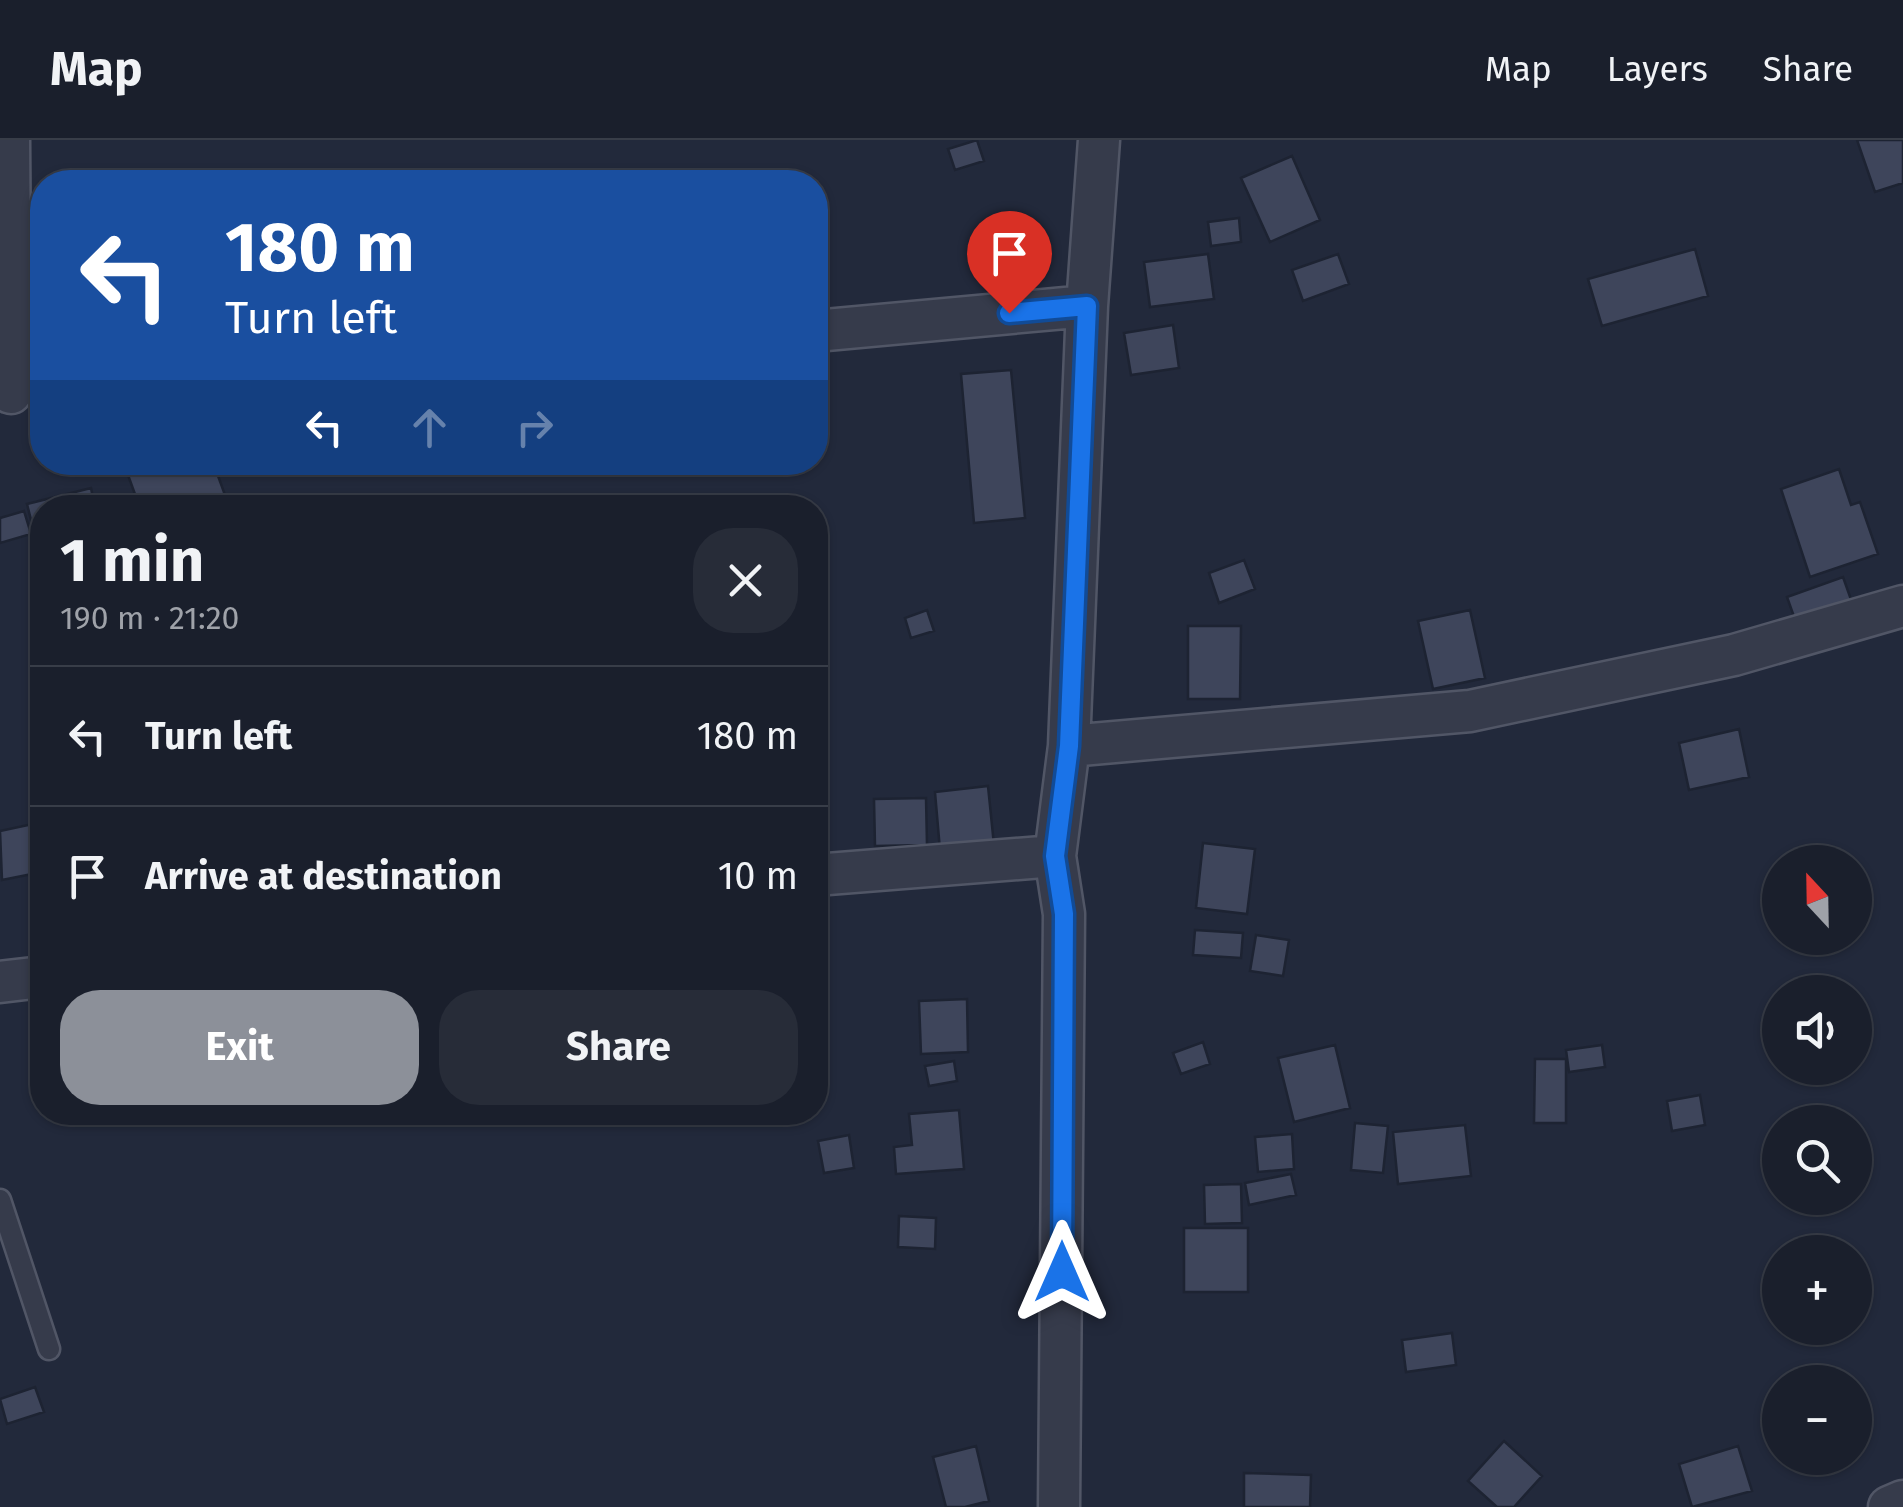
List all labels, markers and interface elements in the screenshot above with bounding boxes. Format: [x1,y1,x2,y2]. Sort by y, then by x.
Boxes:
text: Map [50,40,143,98]
text: Map [1485,48,1552,90]
text: Layers [1607,48,1708,90]
text: Share [1763,48,1853,90]
text: 180 m [225,206,415,290]
icon: left [60,210,190,340]
pin [967,211,1052,314]
icon: arrive [982,226,1037,281]
text: Turn left [225,291,397,345]
icon: left [297,400,352,455]
icon: ahead [402,400,457,455]
icon: right [507,400,562,455]
text: 1 min [60,525,204,597]
button: close [693,528,798,633]
text: 190 m · 21:20 [60,599,239,637]
icon: left [60,709,115,764]
text: Turn left [145,713,292,759]
text: 180 m [697,713,798,759]
north arrow [1762,845,1872,955]
map controls [1762,845,1872,1475]
icon: arrive [60,849,115,904]
text: Arrive at destination [145,853,502,899]
text: 10 m [718,853,798,899]
button: sound [1762,975,1872,1085]
button: Exit [60,990,419,1105]
button: Share [439,990,798,1105]
button: search [1762,1105,1872,1215]
position arrow [1010,1220,1114,1324]
button: + [1762,1235,1872,1345]
button: − [1762,1365,1872,1475]

